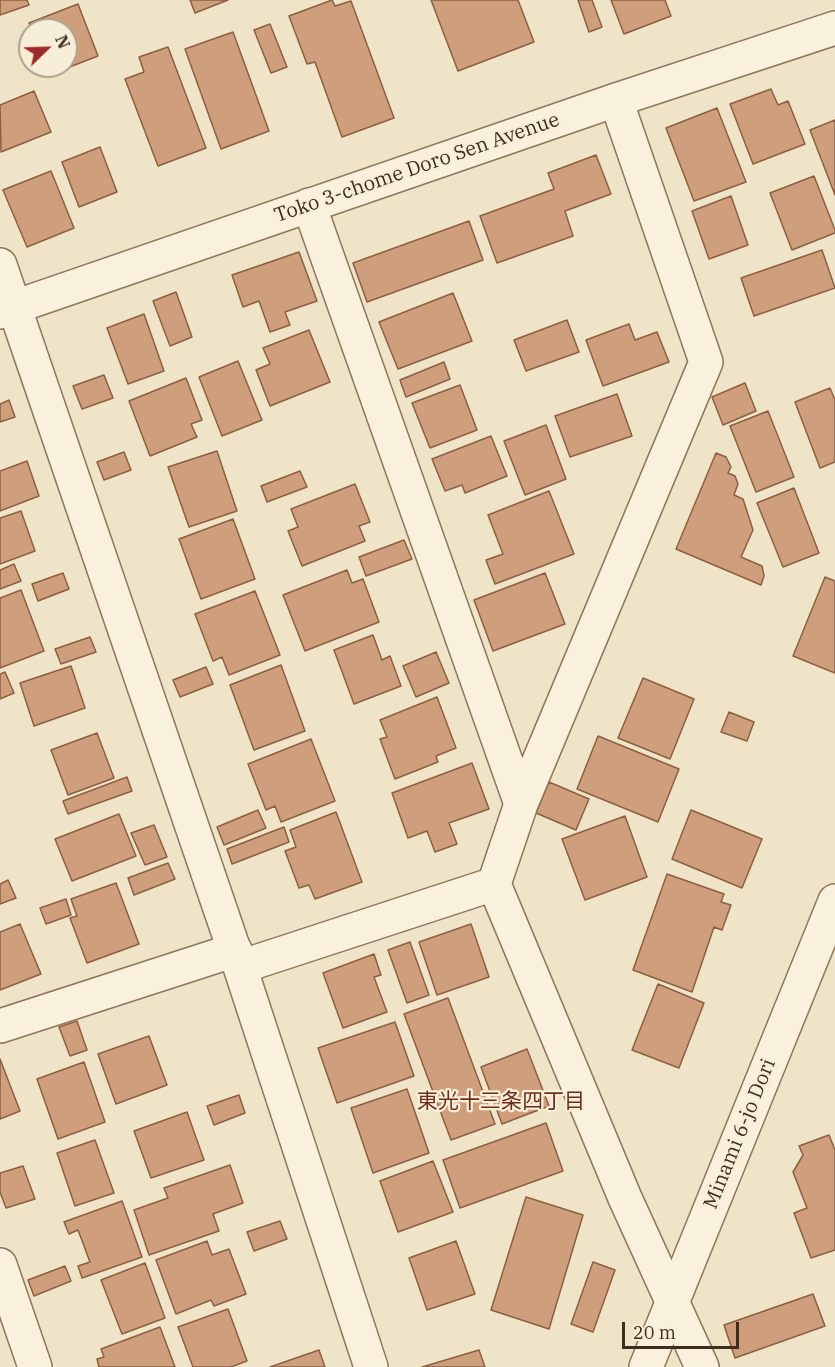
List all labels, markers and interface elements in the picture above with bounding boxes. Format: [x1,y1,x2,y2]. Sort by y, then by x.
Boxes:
north arrow [18,18,78,78]
text: N [51,32,74,51]
street label: Toko 3-chome Doro Sen Avenue [271,108,563,228]
street label: Minami 6-jo Dori [699,1055,781,1213]
district label: 東光十三条四丁目 [417,1089,585,1115]
scale bar [625,1310,742,1348]
text: 20 m [633,1321,676,1344]

